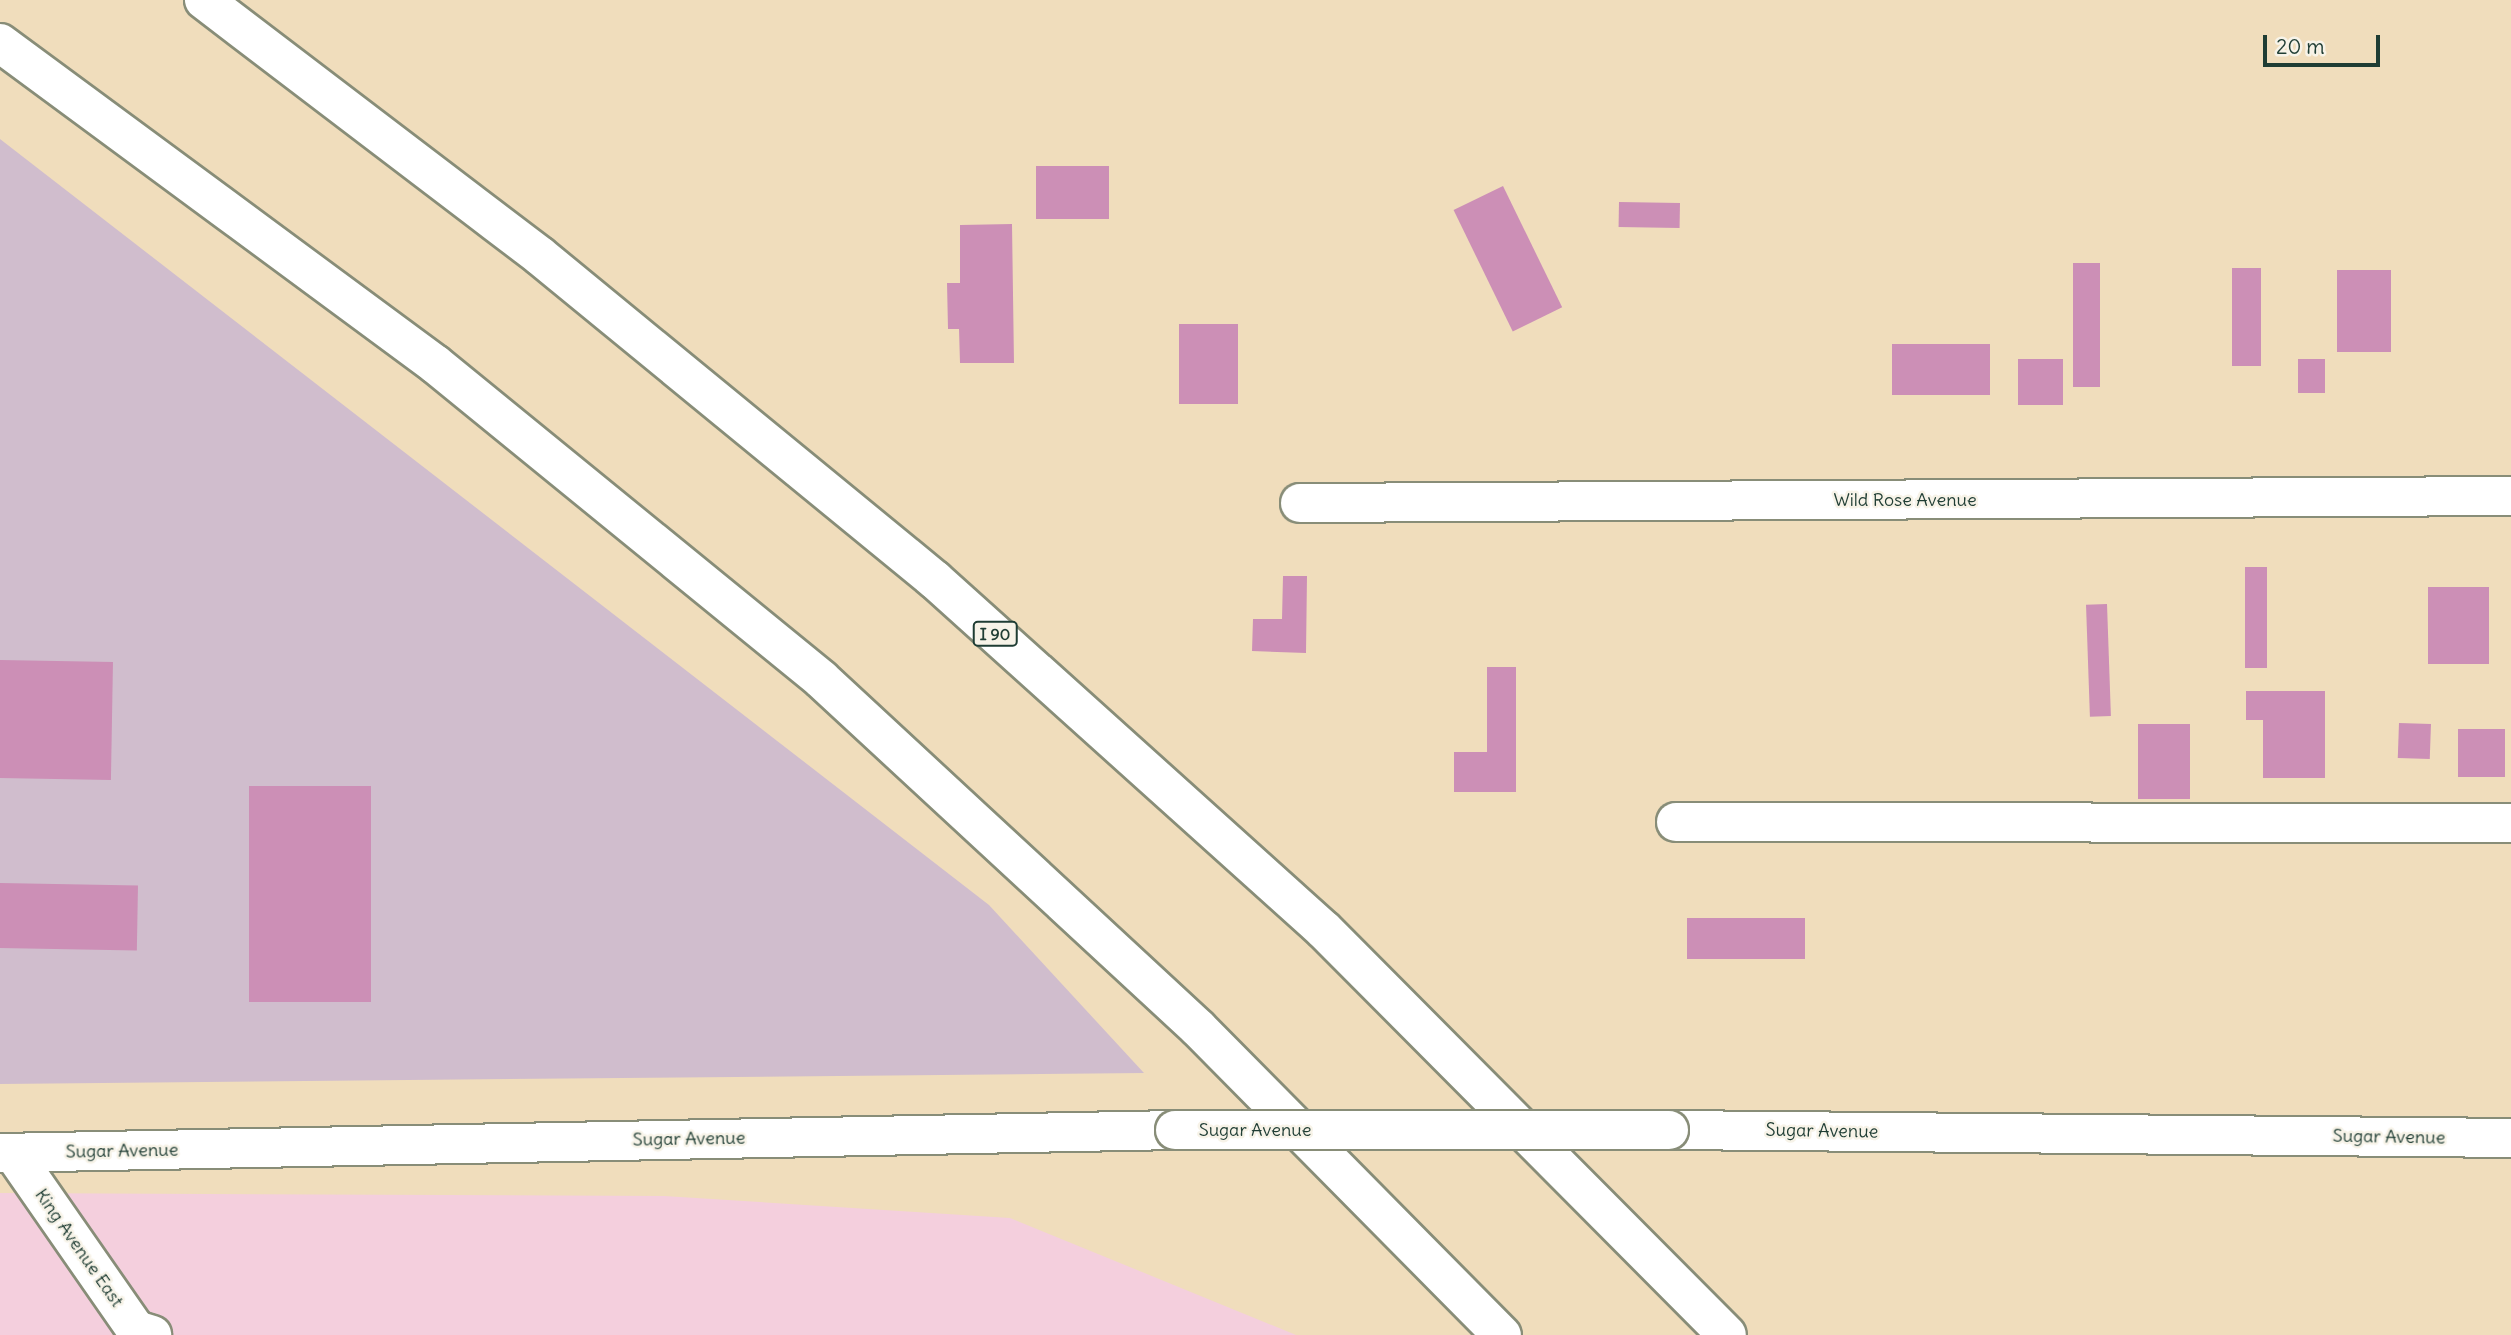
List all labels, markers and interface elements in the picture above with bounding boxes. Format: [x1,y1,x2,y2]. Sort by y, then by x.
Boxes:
scale bar [2266,21,2383,65]
text: 20 m [2276,33,2325,60]
street label: Wild Rose Avenue [1833,489,1977,511]
road number: I 90 [972,622,1018,646]
street label: Sugar Avenue [1199,1119,1311,1141]
street label: Sugar Avenue [1765,1119,1879,1143]
street label: Sugar Avenue [2332,1125,2446,1149]
street label: Sugar Avenue [632,1127,746,1151]
street label: Sugar Avenue [65,1139,179,1163]
street label: King Avenue East [30,1185,128,1311]

